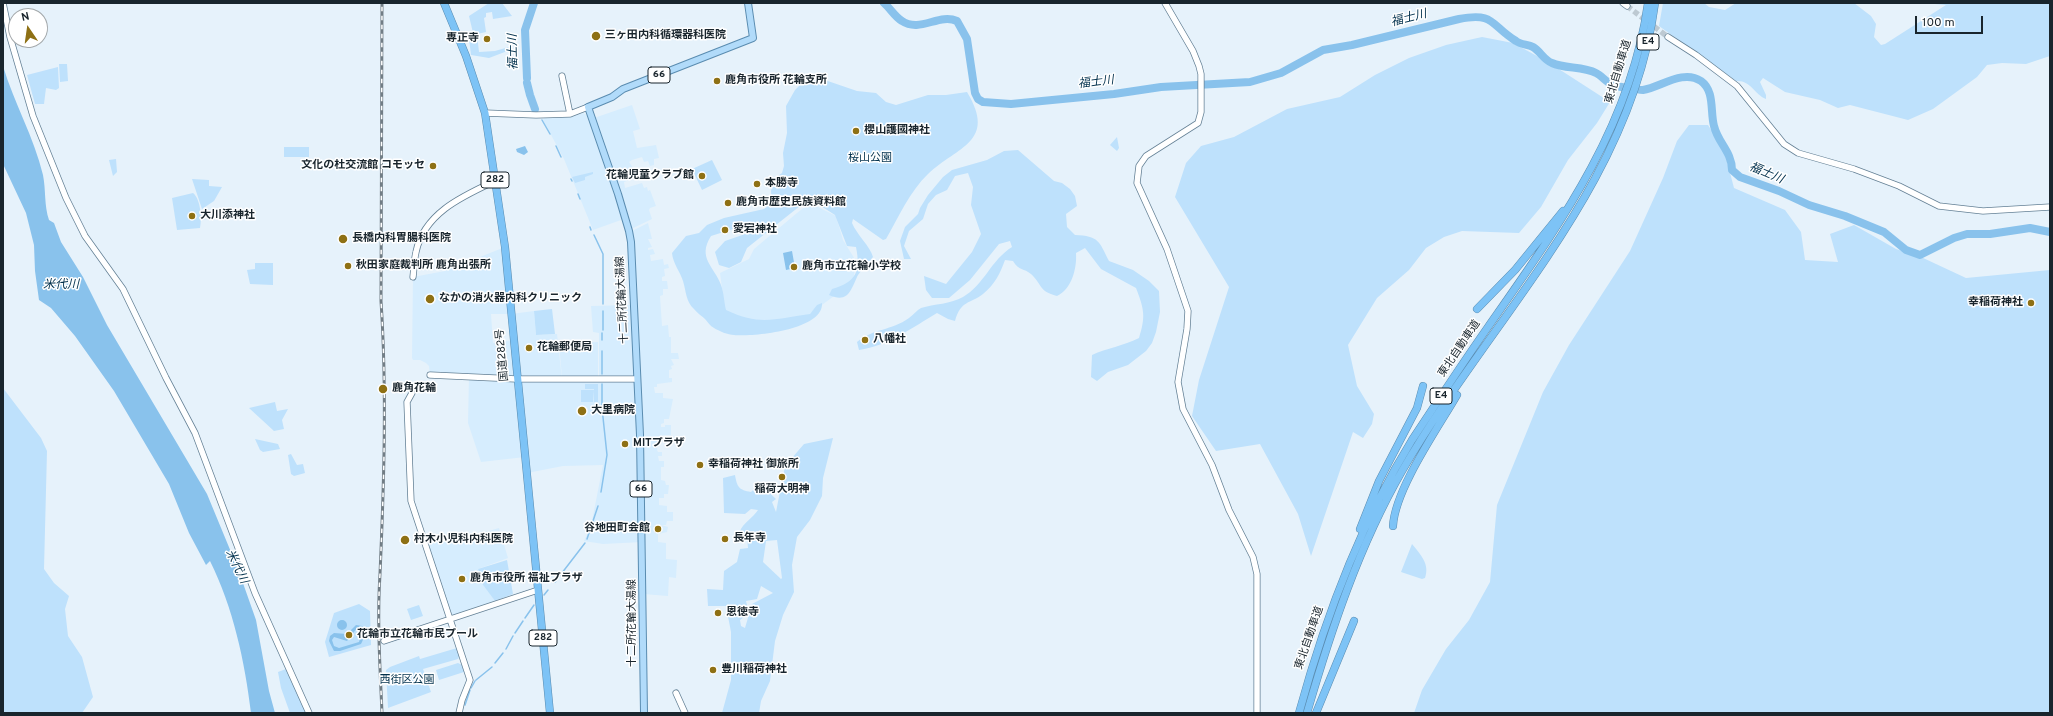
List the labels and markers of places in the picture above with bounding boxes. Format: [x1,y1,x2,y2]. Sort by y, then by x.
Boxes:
place label: 三ヶ田内科循環器科医院 [605,29,726,43]
marker: 三ヶ田内科循環器科医院 [590,30,602,42]
place label: 専正寺 [446,32,479,46]
marker: 専正寺 [482,34,492,44]
place label: 鹿角市役所 花輪支所 [725,74,827,88]
marker: 鹿角市役所 花輪支所 [712,76,722,86]
place label: 櫻山護國神社 [864,124,930,138]
marker: 櫻山護國神社 [851,126,861,136]
place label: 文化の杜交流館 コモッセ [301,159,425,173]
marker: 文化の杜交流館 コモッセ [428,161,438,171]
place label: 花輪児童クラブ館 [606,169,694,183]
marker: 花輪児童クラブ館 [697,171,707,181]
place label: 本勝寺 [765,177,798,191]
marker: 本勝寺 [752,179,762,189]
place label: 鹿角市歴史民族資料館 [736,196,846,210]
marker: 鹿角市歴史民族資料館 [723,198,733,208]
place label: 大川添神社 [200,209,255,223]
marker: 大川添神社 [187,211,197,221]
place label: 愛宕神社 [733,223,777,237]
marker: 愛宕神社 [720,225,730,235]
place label: 長橋内科胃腸科医院 [352,232,451,246]
marker: 長橋内科胃腸科医院 [337,233,349,245]
place label: 秋田家庭裁判所 鹿角出張所 [356,259,491,273]
place label: 鹿角市立花輪小学校 [802,260,901,274]
marker: 秋田家庭裁判所 鹿角出張所 [343,261,353,271]
marker: 鹿角市立花輪小学校 [789,262,799,272]
place label: なかの消火器内科クリニック [439,292,582,306]
marker: なかの消火器内科クリニック [424,293,436,305]
place label: 幸稲荷神社 [1968,296,2023,310]
marker: 幸稲荷神社 [2026,298,2036,308]
place label: 八幡社 [873,333,906,347]
marker: 八幡社 [860,335,870,345]
place label: 花輪郵便局 [537,341,592,355]
marker: 花輪郵便局 [524,343,534,353]
place label: 鹿角花輪 [392,382,436,396]
marker: 鹿角花輪 [377,383,389,395]
place label: 大里病院 [591,404,635,418]
marker: 大里病院 [576,405,588,417]
place label: MITプラザ [633,437,685,451]
marker: MITプラザ [620,439,630,449]
place label: 幸稲荷神社 御旅所 [708,458,799,472]
marker: 幸稲荷神社 御旅所 [695,460,705,470]
marker: 稲荷大明神 [777,472,787,482]
place label: 稲荷大明神 [755,483,809,497]
place label: 谷地田町会館 [584,522,650,536]
marker: 谷地田町会館 [653,524,663,534]
place label: 長年寺 [733,532,766,546]
place label: 村木小児科内科医院 [414,533,513,547]
marker: 村木小児科内科医院 [399,534,411,546]
marker: 長年寺 [720,534,730,544]
place label: 鹿角市役所 福祉プラザ [470,572,583,586]
marker: 鹿角市役所 福祉プラザ [457,574,467,584]
place label: 恩徳寺 [726,606,759,620]
marker: 恩徳寺 [713,608,723,618]
place label: 花輪市立花輪市民プール [357,628,478,642]
marker: 花輪市立花輪市民プール [344,630,354,640]
place label: 豊川稲荷神社 [721,663,787,677]
marker: 豊川稲荷神社 [708,665,718,675]

